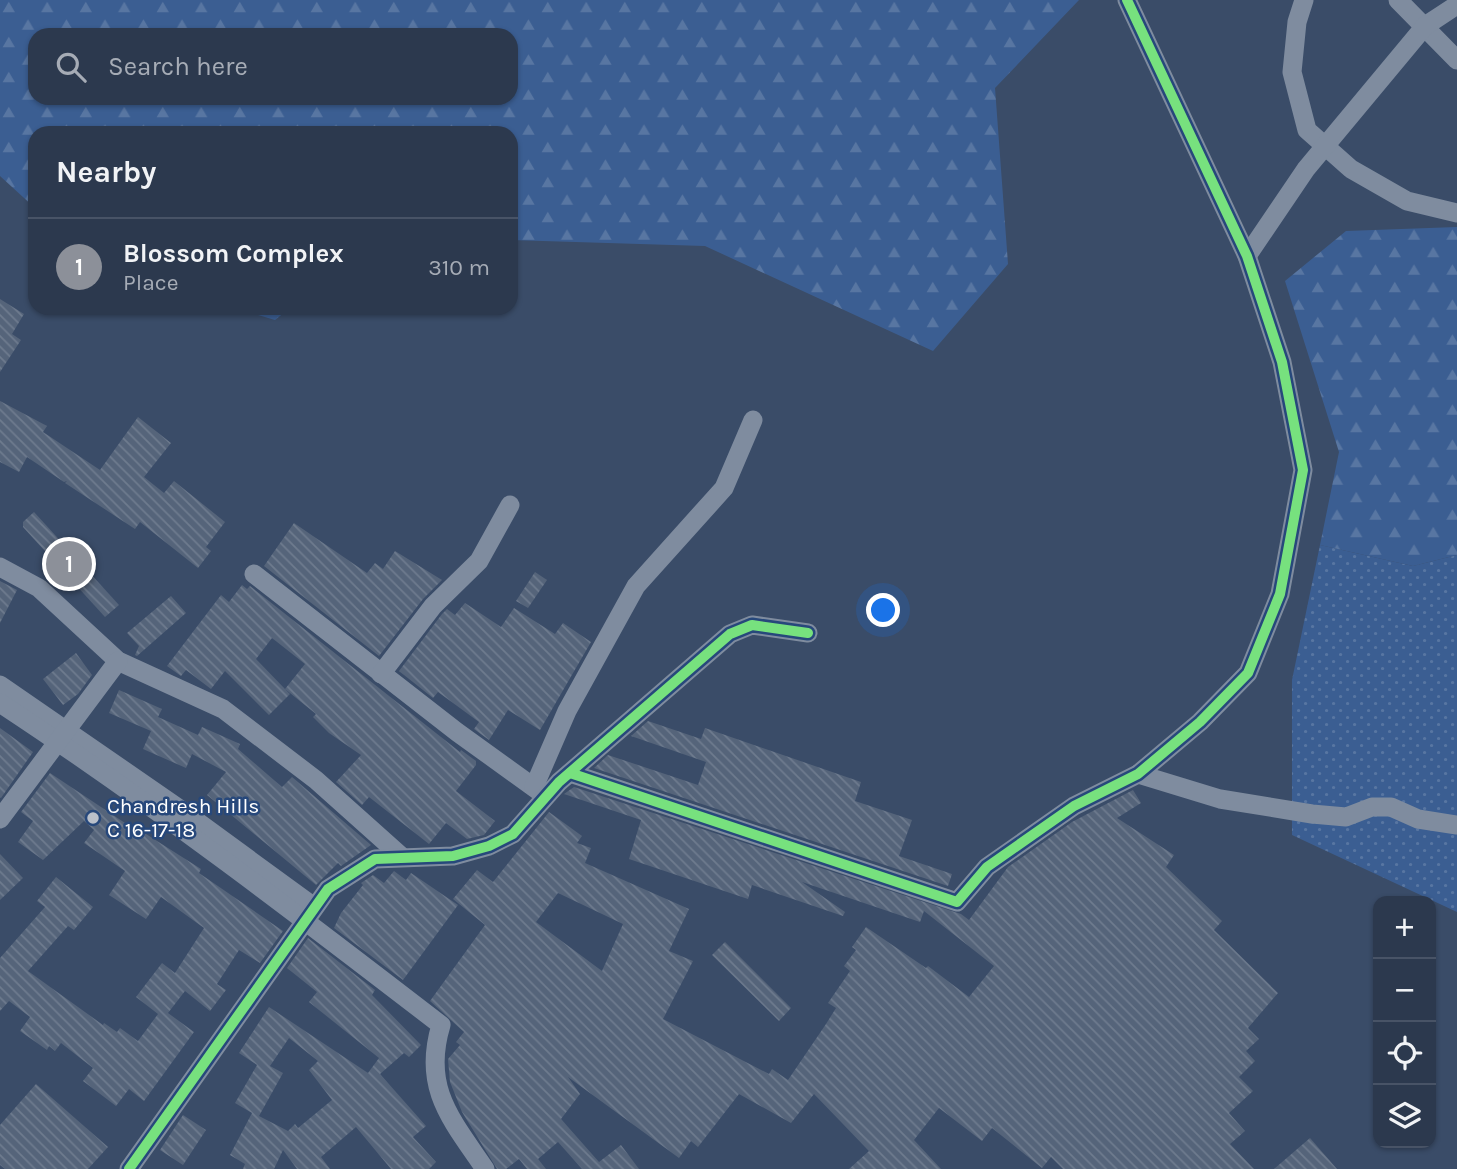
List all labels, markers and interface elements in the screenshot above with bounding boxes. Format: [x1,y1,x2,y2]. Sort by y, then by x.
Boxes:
search box [28,28,518,105]
icon: search [52,48,90,86]
text: Search here [108,51,248,82]
text: Nearby [56,154,156,190]
text: Blossom Complex [123,238,344,269]
text: 1 [75,254,83,281]
text: 310 m [428,254,490,281]
text: Place [123,269,179,296]
pin: 1 [46,538,92,590]
your location [866,593,900,627]
place label: Chandresh Hills C 16-17-18 [107,794,259,842]
marker: Chandresh Hills C 16-17-18 [85,810,101,826]
map controls [1373,896,1436,1148]
button: + [1373,896,1436,959]
button: − [1373,959,1436,1022]
button: locate [1373,1022,1436,1085]
button: layers [1373,1085,1436,1148]

